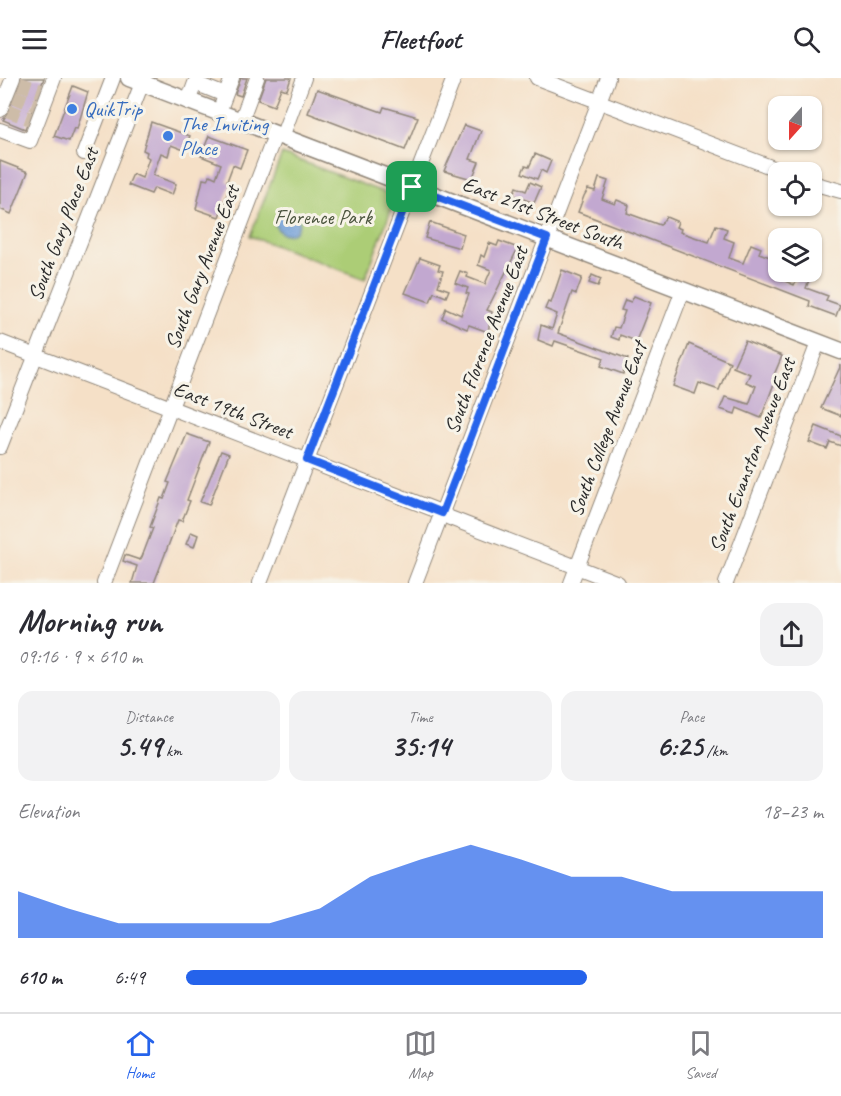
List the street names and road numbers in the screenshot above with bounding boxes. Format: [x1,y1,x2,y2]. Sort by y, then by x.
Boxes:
street label: South Gary Place East [22,142,105,304]
street label: East 21st Street South [459,170,628,256]
street label: South Gary Avenue East [159,179,246,353]
street label: South Florence Avenue East [438,241,534,437]
street label: South College Avenue East [562,335,653,520]
street label: South Evanston Avenue East [703,352,802,556]
street label: East 19th Street [170,375,298,445]

